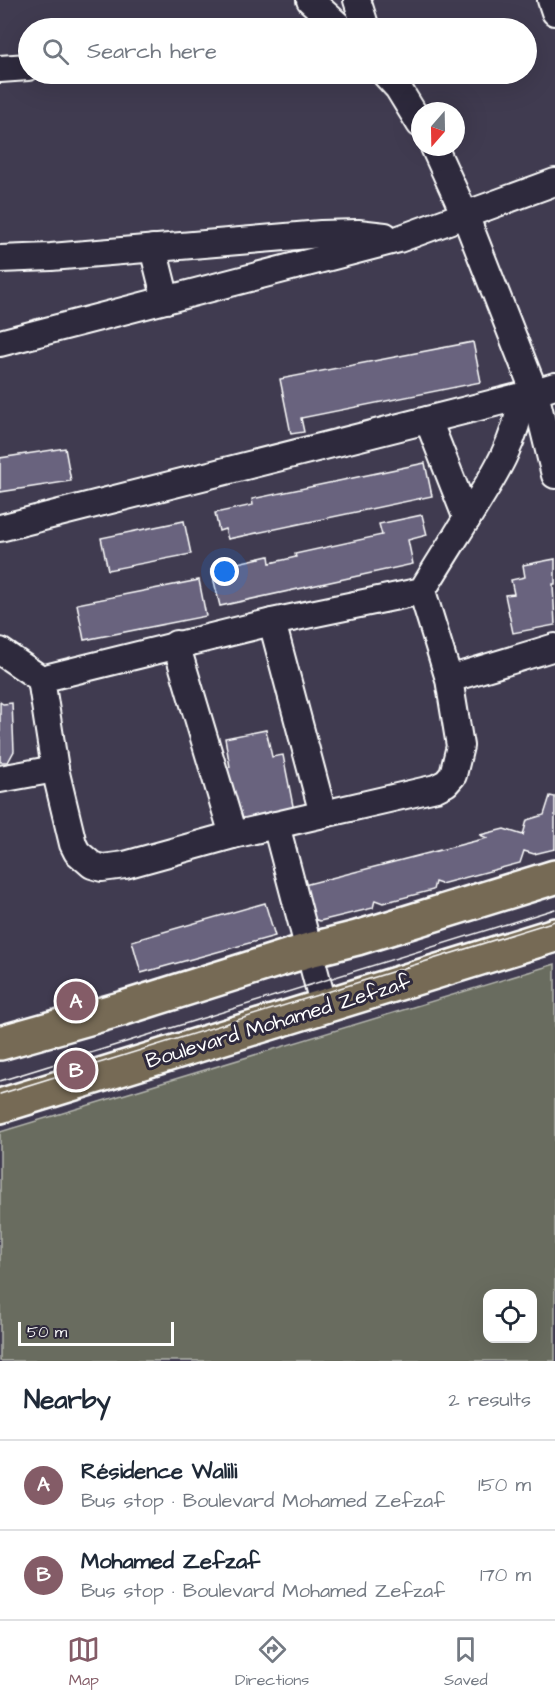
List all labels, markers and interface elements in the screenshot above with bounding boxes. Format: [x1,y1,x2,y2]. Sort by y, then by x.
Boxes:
search box [18,18,537,84]
icon: search [39,35,72,68]
text: Search here [87,36,217,67]
north arrow [411,102,465,156]
your location [210,557,239,586]
street label: Boulevard Mohamed Zefzaf [142,967,415,1076]
pin: A [56,978,96,1024]
pin: B [56,1048,96,1092]
map controls [483,1289,537,1343]
button: locate [483,1289,537,1343]
scale bar [18,1319,174,1346]
text: 50 m [27,1321,67,1343]
text: Nearby [24,1382,111,1418]
text: 2 results [448,1386,531,1414]
text: Résidence Walili [81,1456,237,1487]
text: A [37,1471,50,1499]
text: 150 m [478,1471,531,1499]
text: Bus stop · Boulevard Mohamed Zefzaf [81,1487,445,1515]
text: Mohamed Zefzaf [81,1546,260,1577]
text: B [36,1561,51,1589]
text: 170 m [480,1561,531,1589]
text: Bus stop · Boulevard Mohamed Zefzaf [81,1577,445,1605]
tab: Map [67,1633,100,1691]
tab: Directions [235,1633,309,1691]
tab: Saved [444,1633,488,1691]

